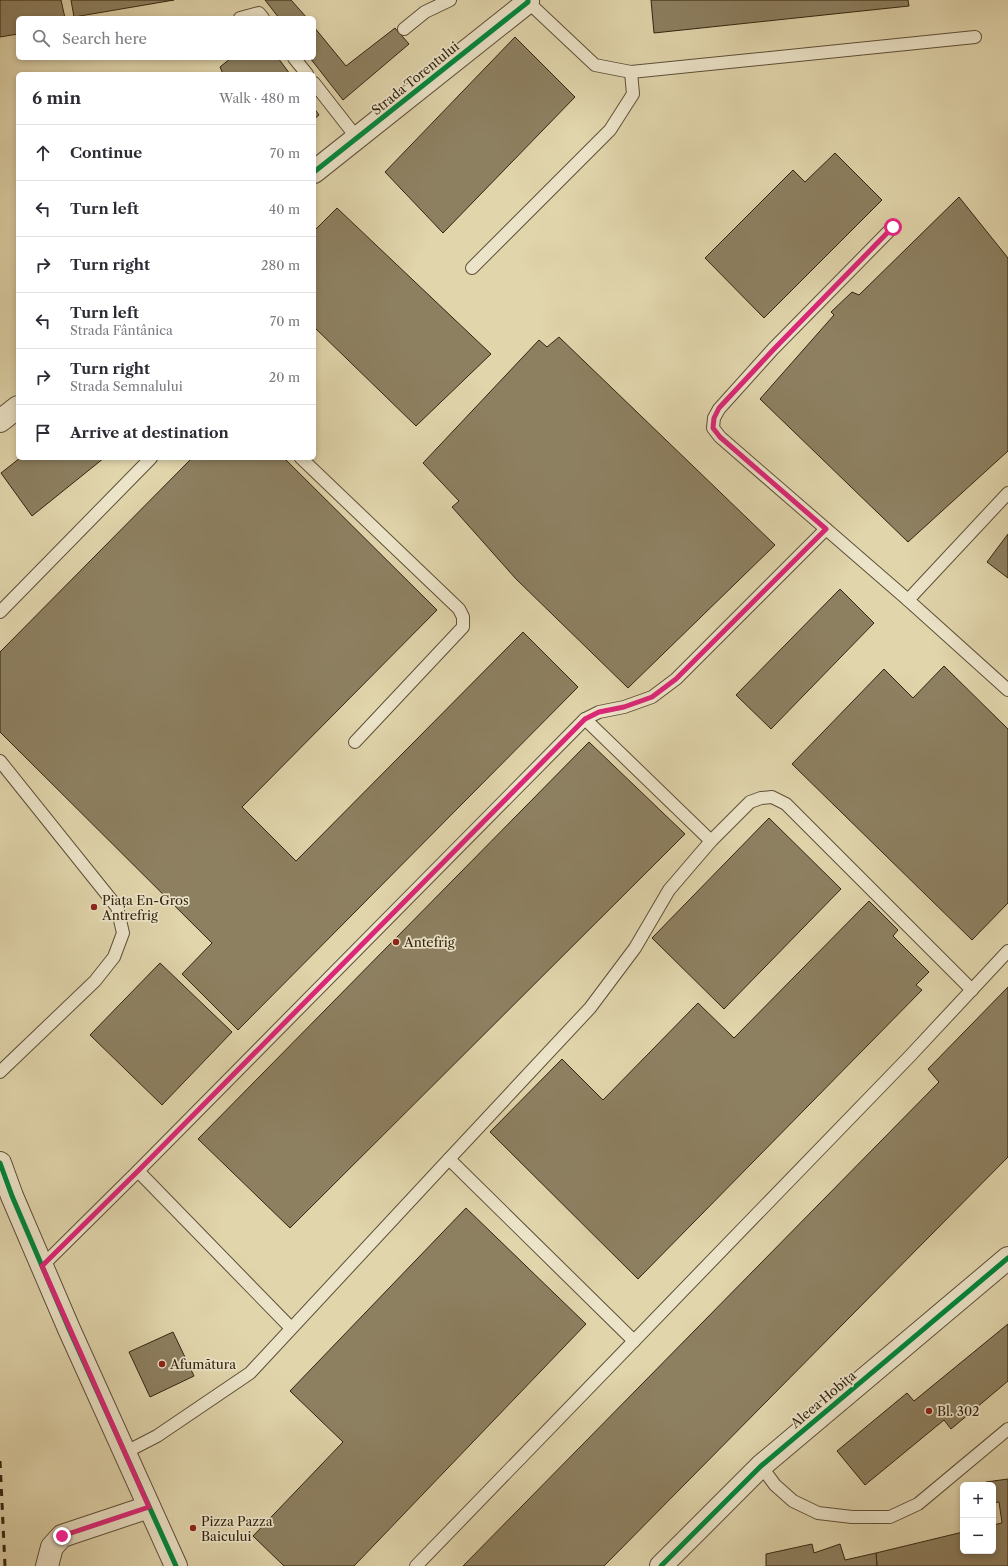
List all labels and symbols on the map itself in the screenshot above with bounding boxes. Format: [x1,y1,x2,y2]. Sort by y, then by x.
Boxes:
street label: Strada Torentului [368,38,462,118]
route start [884,218,902,236]
place label: Piața En-Gros Antrefrig [101,892,189,923]
marker: Piața En-Gros Antrefrig [89,902,99,912]
place label: Antefrig [403,934,455,950]
marker: Antefrig [391,937,401,947]
place label: Afumătura [169,1356,236,1372]
marker: Afumătura [157,1359,167,1369]
street label: Aleea Hobița [786,1367,860,1432]
place label: Bl. 302 [937,1403,980,1419]
marker: Bl. 302 [924,1406,934,1416]
place label: Pizza Pazza Baicului [201,1513,273,1544]
marker: Pizza Pazza Baicului [188,1523,198,1533]
route end [53,1527,71,1545]

